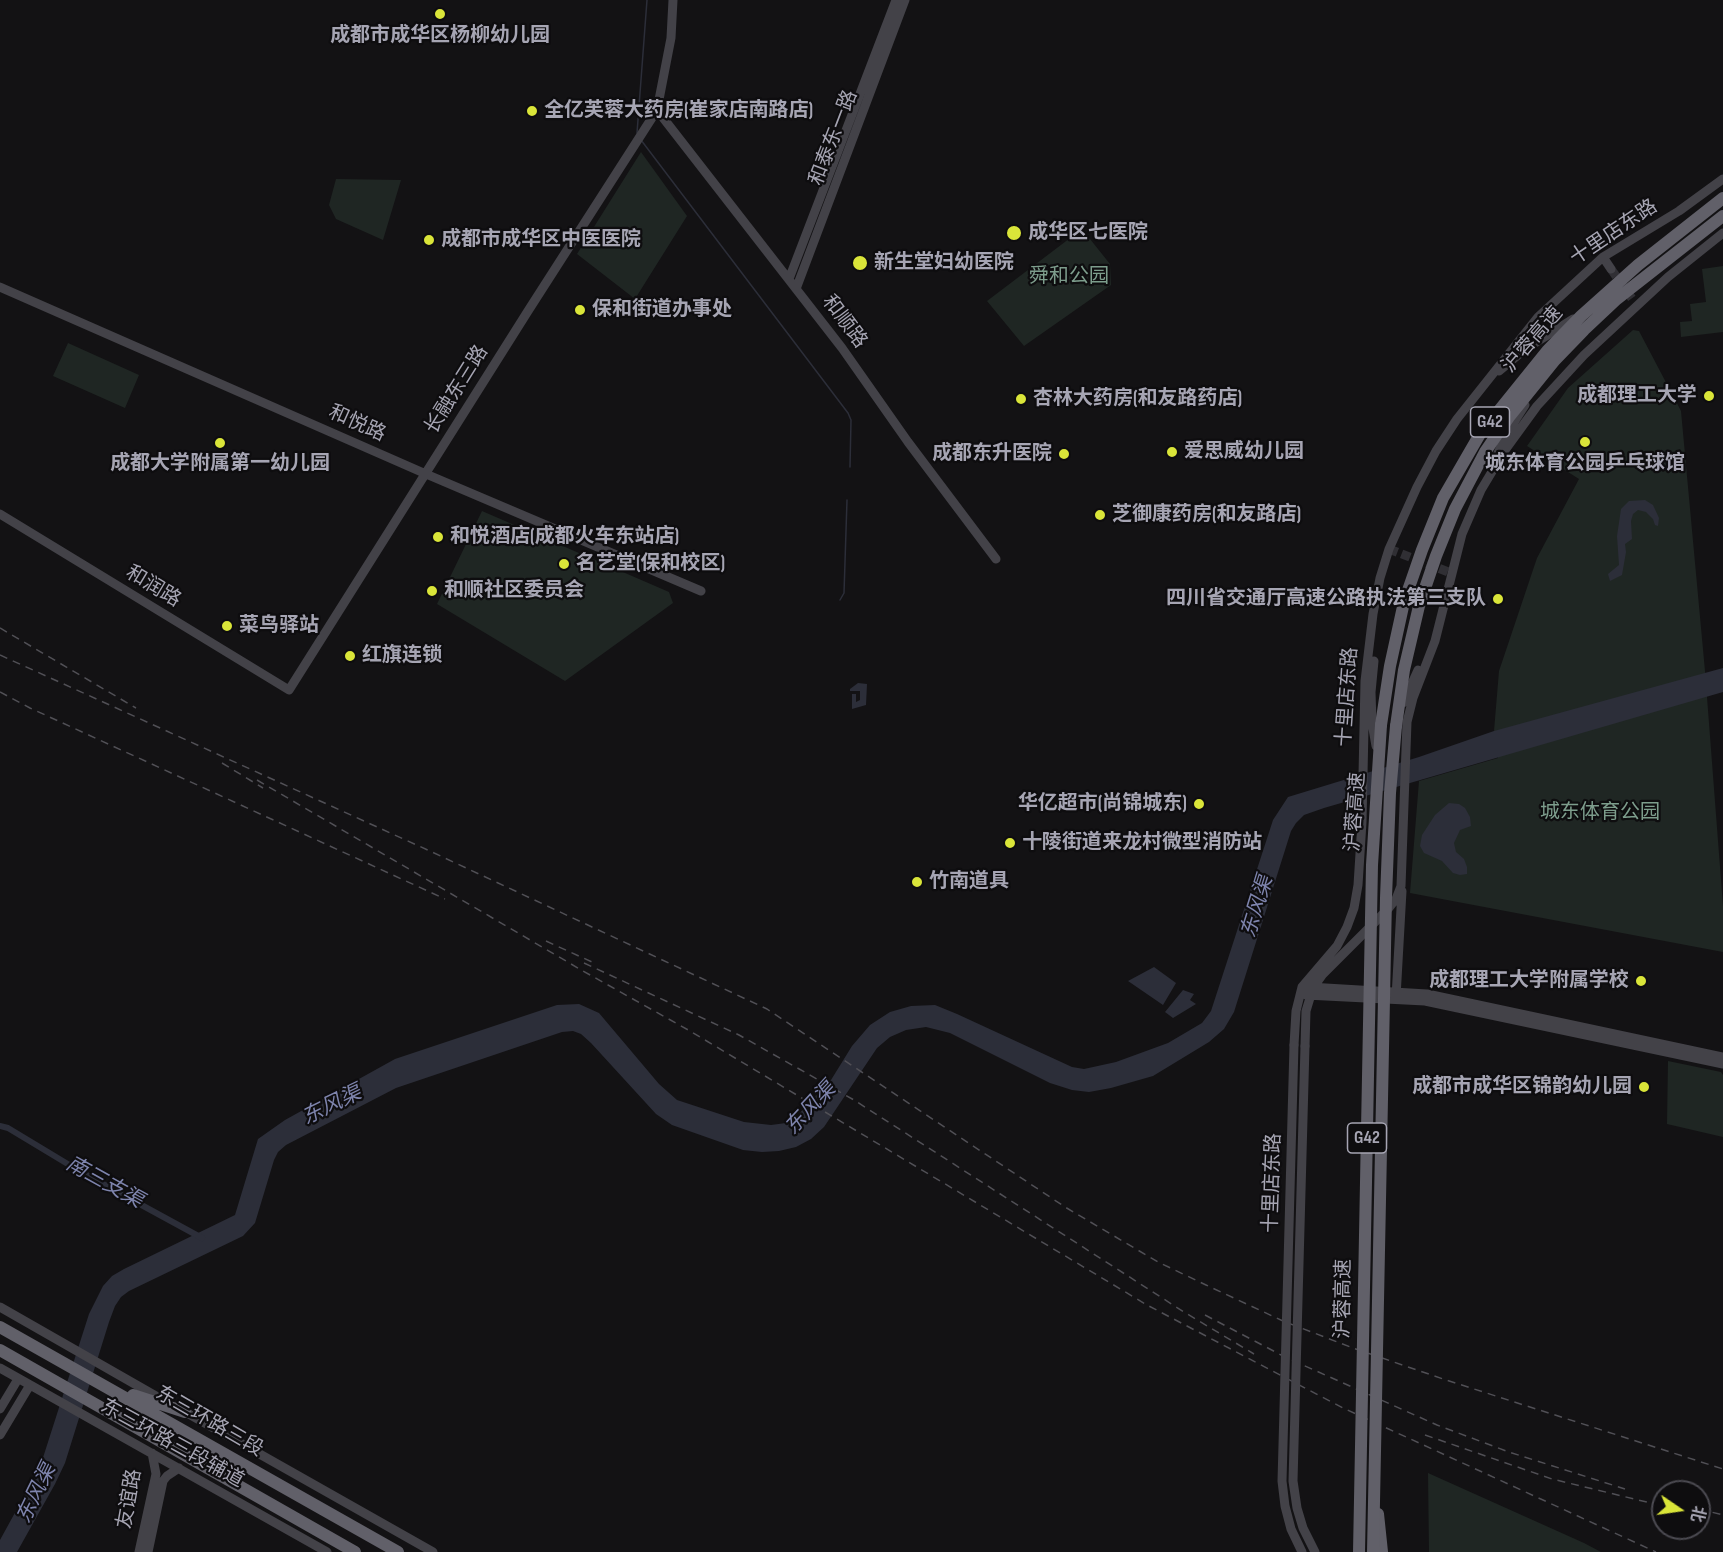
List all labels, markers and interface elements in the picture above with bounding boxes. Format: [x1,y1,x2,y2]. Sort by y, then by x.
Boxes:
marker: 成都市成华区杨柳幼儿园 [433,7,447,21]
place label: 成都市成华区杨柳幼儿园 [330,24,550,48]
street label: 和泰东一路 [805,87,863,189]
place label: 全亿芙蓉大药房(崔家店南路店) [544,99,813,123]
marker: 全亿芙蓉大药房(崔家店南路店) [525,104,539,118]
street label: 十里店东路 [1566,195,1662,271]
place label: 成华区七医院 [1028,221,1148,245]
marker: 成华区七医院 [1005,224,1023,242]
place label: 成都市成华区中医医院 [441,228,641,252]
marker: 成都市成华区中医医院 [422,233,436,247]
place label: 新生堂妇幼医院 [874,251,1014,275]
marker: 新生堂妇幼医院 [851,254,869,272]
park label: 舜和公园 [1029,265,1109,289]
street label: 和顺路 [816,291,872,353]
place label: 保和街道办事处 [592,298,732,322]
street label: 沪蓉高速 [1498,302,1568,378]
marker: 保和街道办事处 [573,303,587,317]
street label: 长融东三路 [420,341,494,439]
place label: 成都理工大学 [1577,384,1697,408]
place label: 杏林大药房(和友路药店) [1033,387,1242,411]
marker: 成都理工大学 [1702,389,1716,403]
marker: 杏林大药房(和友路药店) [1014,392,1028,406]
street label: 和悦路 [325,401,389,447]
road number: G42 [1470,407,1510,437]
marker: 城东体育公园乒乓球馆 [1578,435,1592,449]
marker: 成都大学附属第一幼儿园 [213,436,227,450]
place label: 爱思威幼儿园 [1184,440,1304,464]
place label: 成都东升医院 [932,442,1052,466]
marker: 爱思威幼儿园 [1165,445,1179,459]
marker: 成都东升医院 [1057,447,1071,461]
place label: 成都大学附属第一幼儿园 [110,452,330,476]
place label: 城东体育公园乒乓球馆 [1485,452,1685,476]
place label: 芝御康药房(和友路店) [1112,503,1301,527]
marker: 芝御康药房(和友路店) [1093,508,1107,522]
place label: 和悦酒店(成都火车东站店) [450,525,679,549]
marker: 和悦酒店(成都火车东站店) [431,530,445,544]
place label: 名艺堂(保和校区) [576,552,725,576]
marker: 名艺堂(保和校区) [557,557,571,571]
street label: 和润路 [121,561,185,613]
place label: 和顺社区委员会 [444,579,584,603]
marker: 和顺社区委员会 [425,584,439,598]
place label: 四川省交通厅高速公路执法第三支队 [1166,587,1486,611]
marker: 四川省交通厅高速公路执法第三支队 [1491,592,1505,606]
place label: 菜鸟驿站 [239,614,319,638]
marker: 菜鸟驿站 [220,619,234,633]
place label: 红旗连锁 [362,644,442,668]
street label: 十里店东路 [1333,646,1363,748]
marker: 红旗连锁 [343,649,357,663]
street label: 沪蓉高速 [1341,771,1371,853]
place label: 华亿超市(尚锦城东) [1018,792,1187,816]
marker: 华亿超市(尚锦城东) [1192,797,1206,811]
park label: 城东体育公园 [1540,801,1660,825]
place label: 十陵街道来龙村微型消防站 [1022,831,1262,855]
marker: 十陵街道来龙村微型消防站 [1003,836,1017,850]
place label: 竹南道具 [929,870,1009,894]
water label: 东风渠 [1237,873,1279,941]
marker: 竹南道具 [910,875,924,889]
place label: 成都理工大学附属学校 [1429,969,1629,993]
marker: 成都理工大学附属学校 [1634,974,1648,988]
place label: 成都市成华区锦韵幼儿园 [1412,1075,1632,1099]
water label: 东风渠 [780,1077,842,1141]
marker: 成都市成华区锦韵幼儿园 [1637,1080,1651,1094]
water label: 东风渠 [298,1081,366,1131]
road number: G42 [1348,1123,1386,1153]
street label: 十里店东路 [1259,1133,1287,1233]
water label: 南三支渠 [61,1152,147,1214]
street label: 沪蓉高速 [1331,1259,1357,1339]
street label: 东三环路三段 [151,1382,267,1462]
street label: 东三环路三段辅道 [96,1395,248,1493]
water label: 东风渠 [12,1460,62,1528]
street label: 友谊路 [113,1467,147,1531]
north arrow [1651,1480,1711,1540]
text: 北 [1686,1504,1708,1524]

